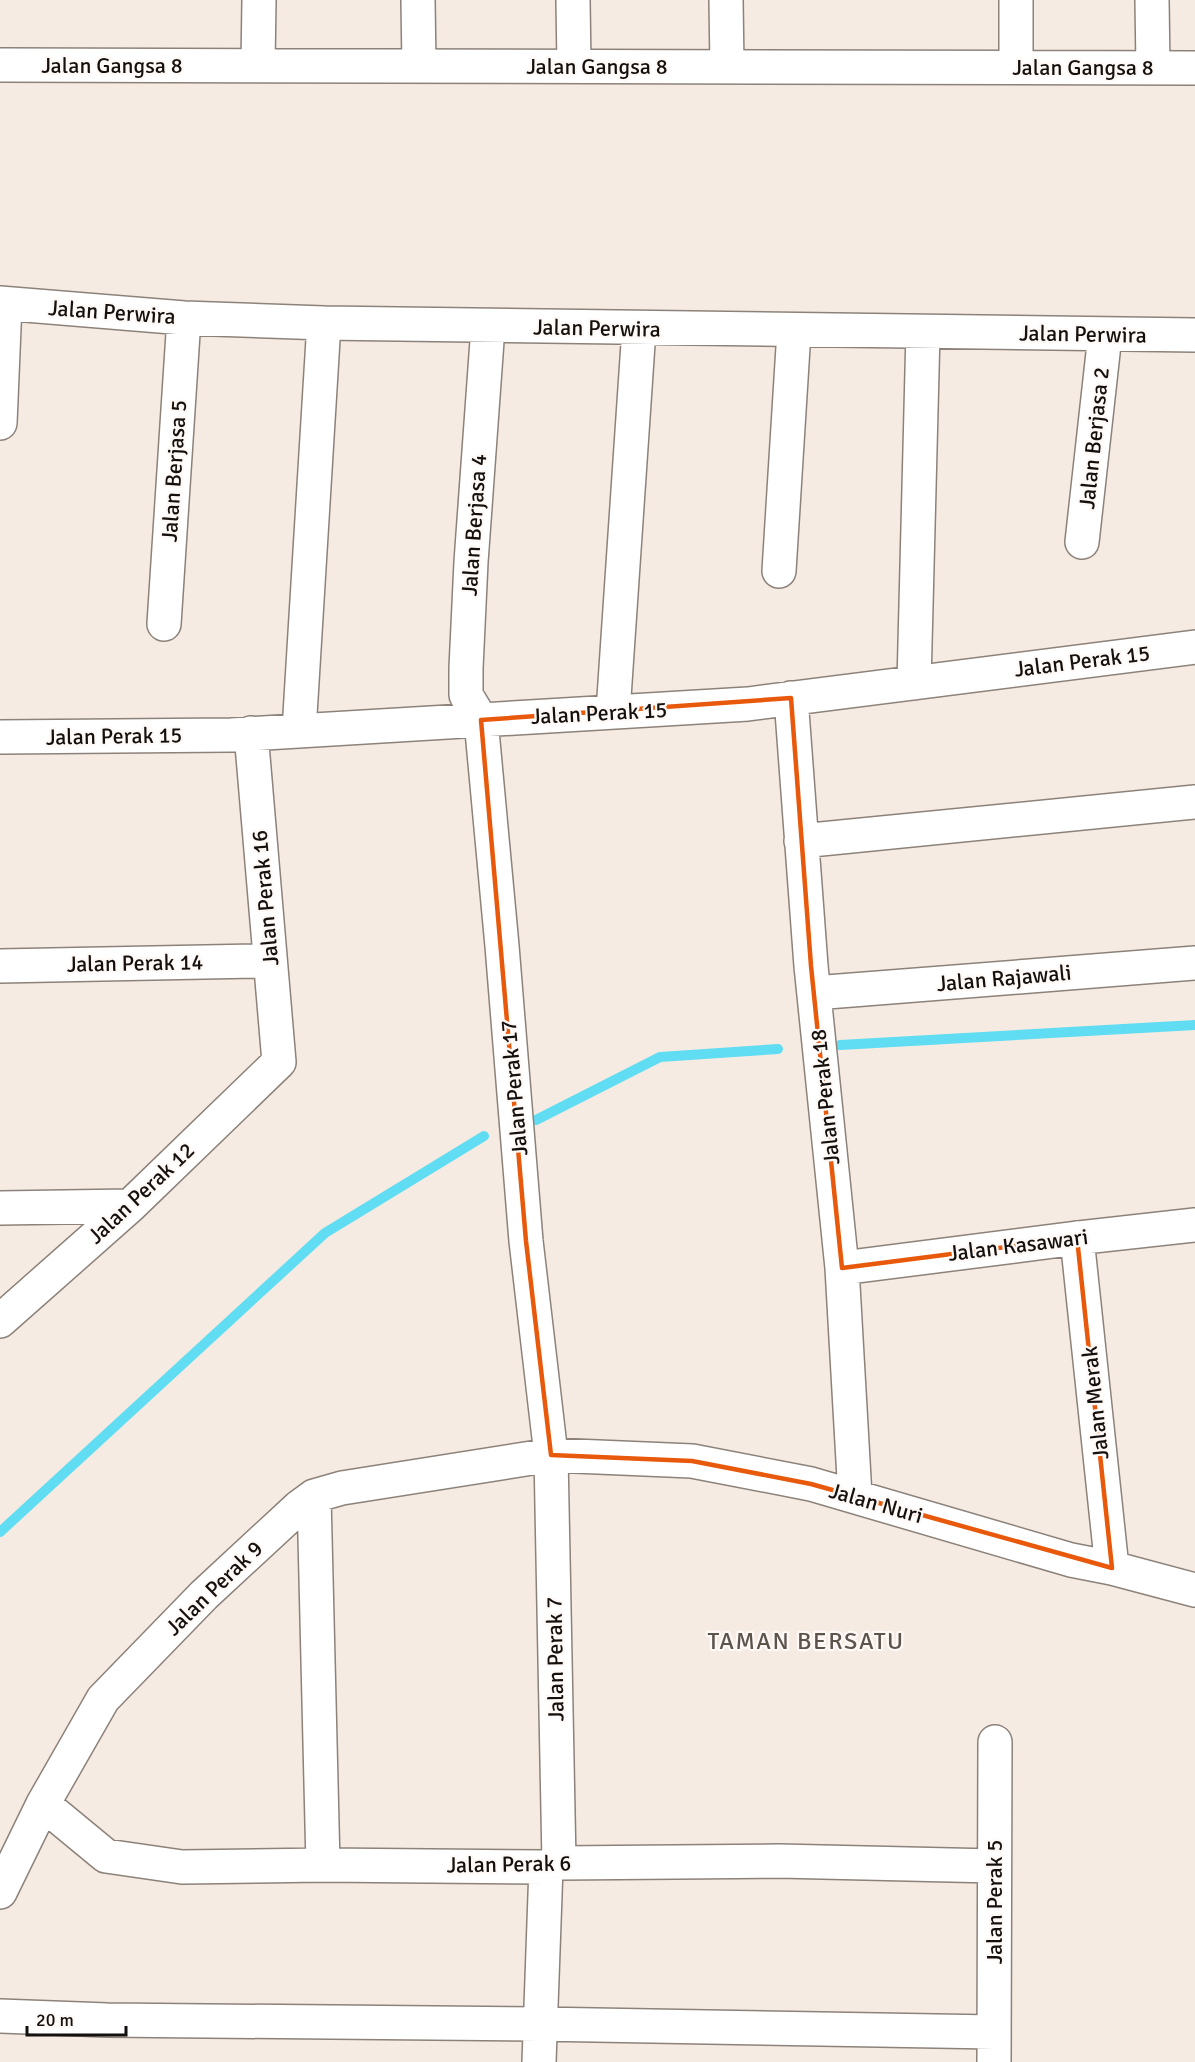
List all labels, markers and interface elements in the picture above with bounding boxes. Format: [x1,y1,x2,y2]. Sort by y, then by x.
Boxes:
street label: Jalan Gangsa 8 [41,52,183,79]
street label: Jalan Gangsa 8 [526,53,668,80]
street label: Jalan Gangsa 8 [1012,54,1154,81]
street label: Jalan Perwira [47,294,177,330]
street label: Jalan Perwira [533,313,661,343]
street label: Jalan Perwira [1019,319,1147,349]
street label: Jalan Berjasa 2 [1073,366,1115,510]
street label: Jalan Berjasa 5 [156,399,192,543]
street label: Jalan Berjasa 4 [456,453,492,597]
street label: Jalan Perak 15 [1013,639,1151,683]
street label: Jalan Perak 15 [530,696,668,730]
street label: Jalan Perak 15 [46,721,182,751]
street label: Jalan Perak 16 [246,829,284,967]
street label: Jalan Perak 14 [67,948,204,978]
street label: Jalan Rajawali [935,959,1073,997]
street label: Jalan Perak 17 [495,1019,533,1157]
street label: Jalan Perak 18 [804,1028,846,1166]
street label: Jalan Perak 12 [82,1137,200,1249]
street label: Jalan Kasawari [946,1223,1090,1267]
street label: Jalan Merak [1076,1345,1114,1461]
street label: Jalan Nuri [826,1477,926,1529]
street label: Jalan Perak 9 [160,1535,268,1641]
street label: Jalan Perak 7 [540,1596,570,1722]
district label: TAMAN BERSATU [707,1626,905,1656]
street label: Jalan Perak 5 [981,1840,1008,1964]
street label: Jalan Perak 6 [446,1849,572,1879]
scale bar [27,1999,126,2037]
text: 20 m [36,2009,74,2031]

